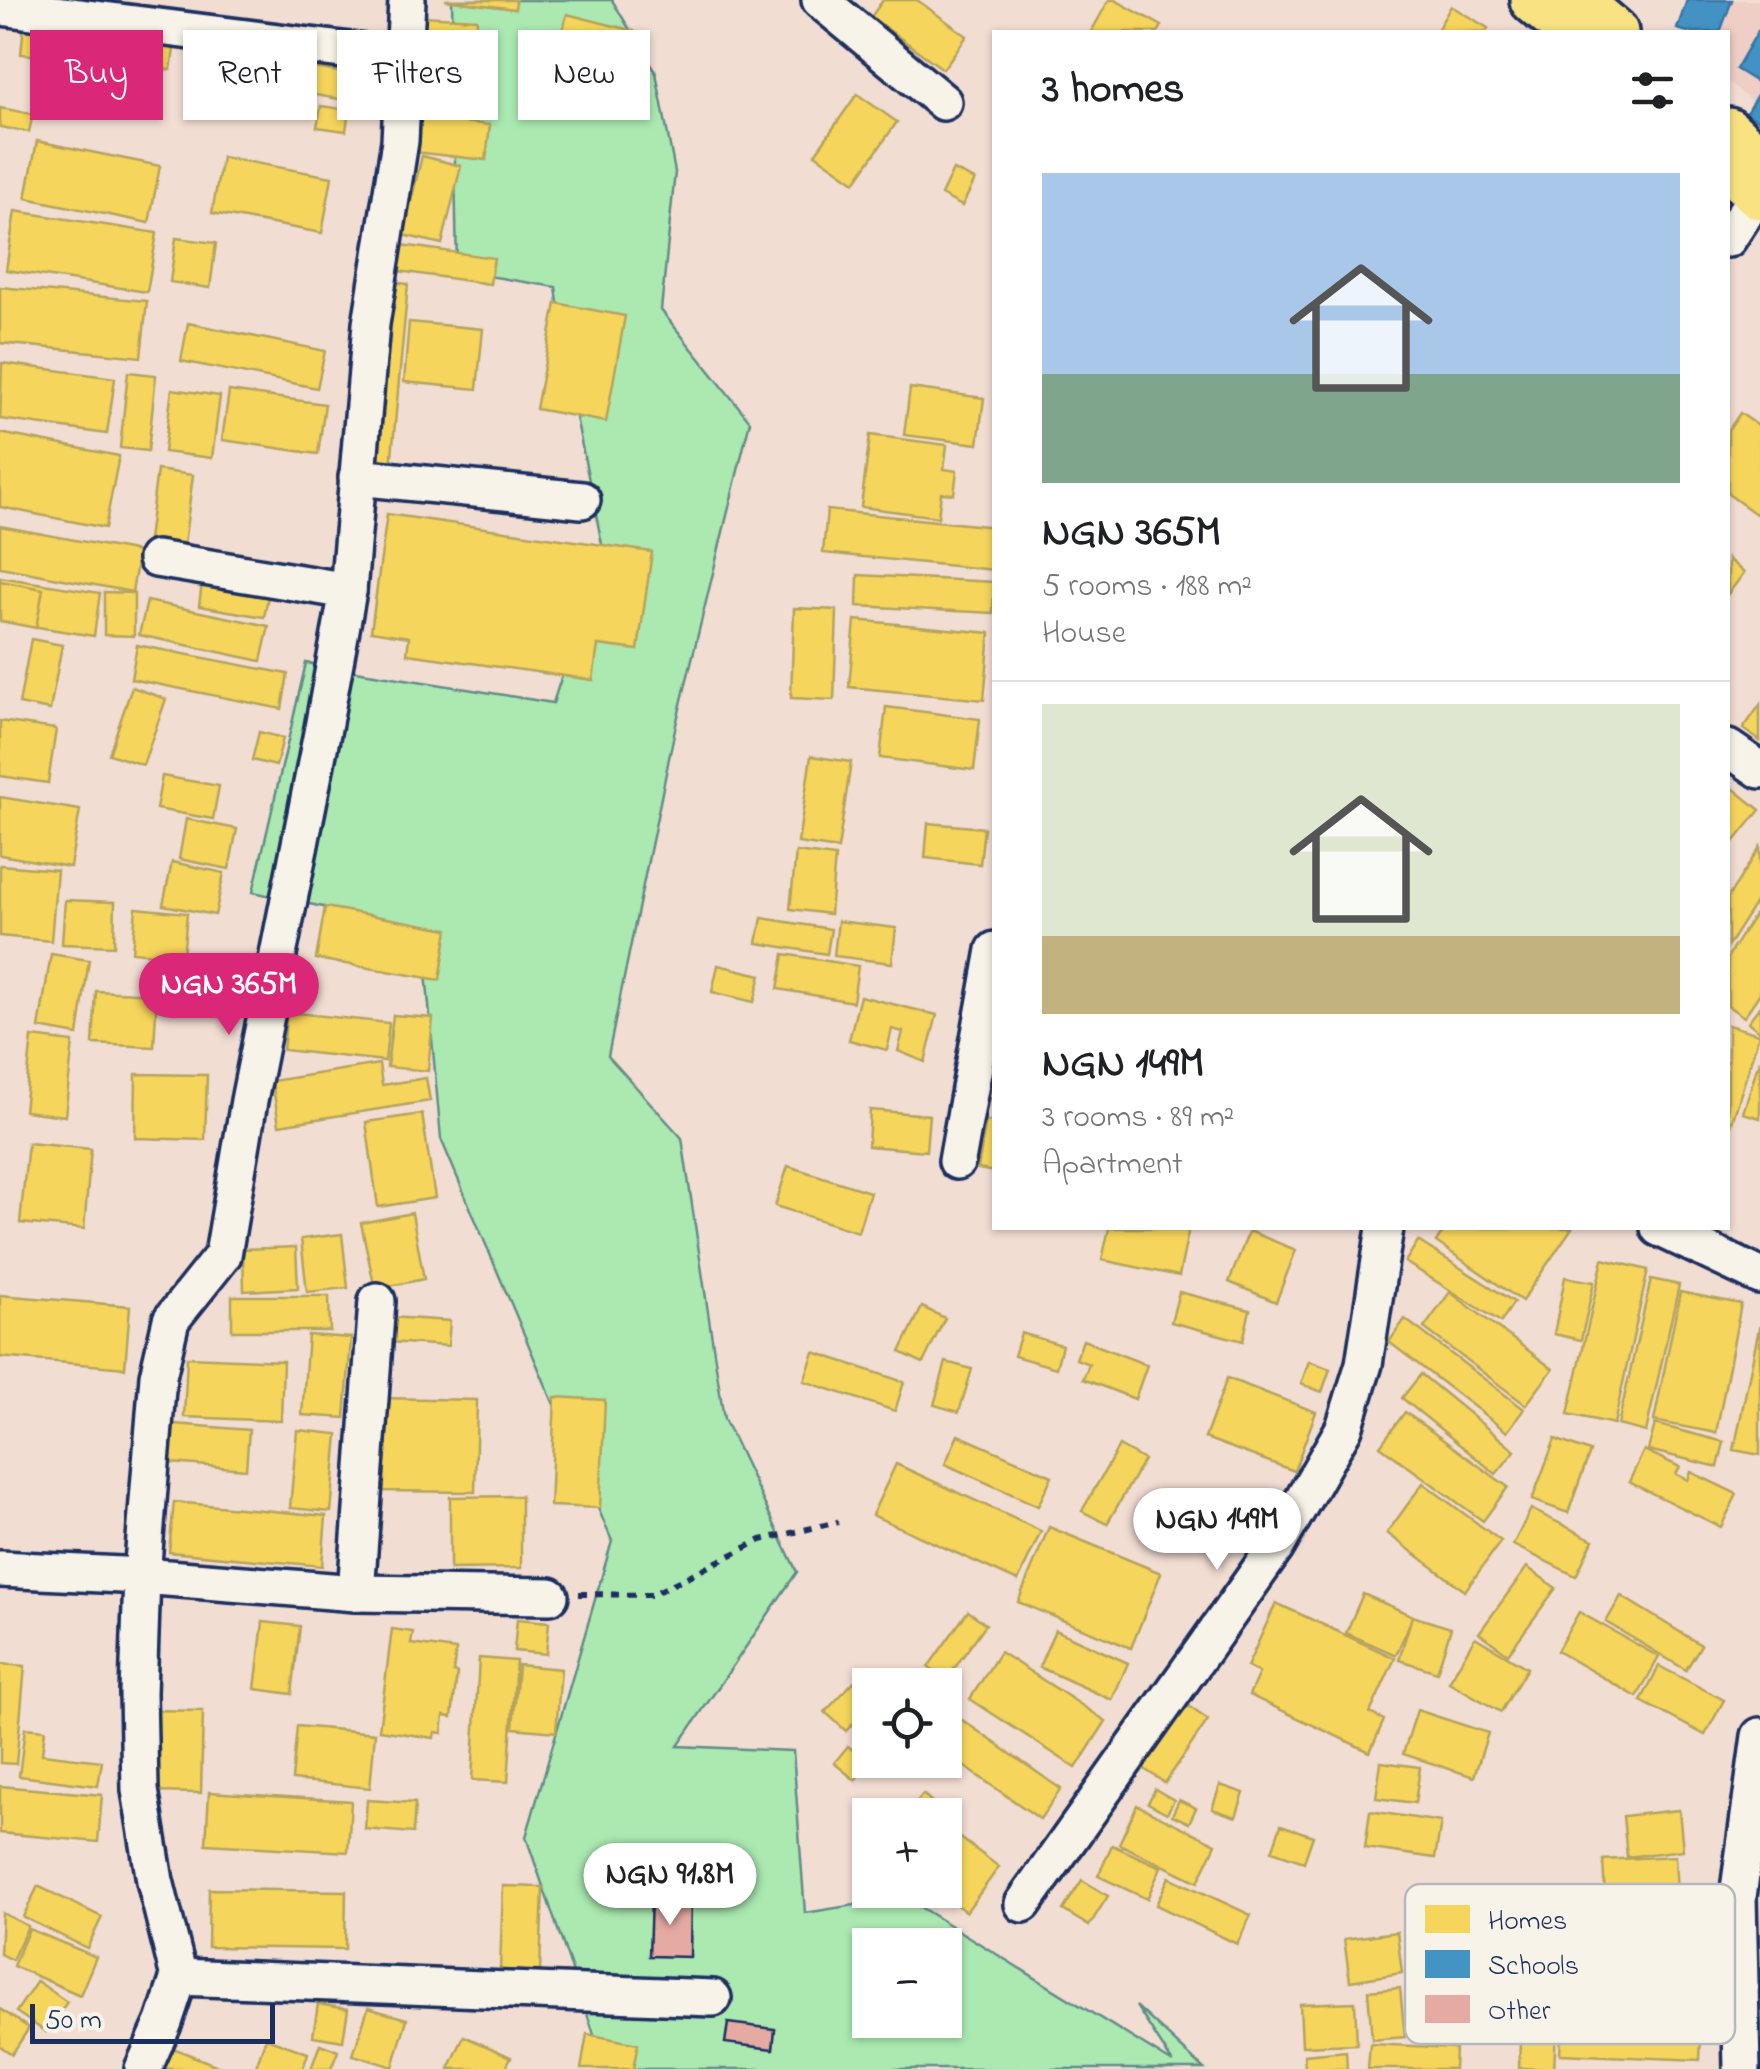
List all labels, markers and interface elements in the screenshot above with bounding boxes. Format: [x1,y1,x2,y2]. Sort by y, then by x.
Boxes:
chip: Buy [30,30,163,120]
chip: Rent [183,30,317,120]
chip: Filters [337,30,498,120]
chip: New [518,30,650,120]
text: 3 homes [1042,60,1184,121]
icon: filters [1625,63,1680,118]
icon: home [1271,238,1451,418]
text: NGN 365M [1042,503,1221,564]
text: 5 rooms · 188 m² [1042,564,1252,611]
text: House [1042,611,1126,658]
icon: home [1271,769,1451,949]
pin: NGN 365M [126,953,332,1038]
text: NGN 365M [161,962,297,1009]
text: NGN 149M [1042,1034,1204,1095]
text: 3 rooms · 89 m² [1042,1095,1234,1142]
text: Apartment [1042,1142,1183,1189]
pin: NGN 149M [1114,1488,1320,1573]
text: NGN 149M [1155,1497,1279,1544]
map controls [852,1668,962,2038]
button: locate [852,1668,962,1778]
button: + [852,1798,962,1908]
pin: NGN 91.8M [556,1843,784,1928]
text: NGN 91.8M [605,1852,735,1899]
legend [1405,1884,1735,2044]
text: Homes [1488,1902,1567,1943]
button: − [852,1928,962,2038]
text: Schools [1488,1947,1579,1988]
text: Other [1488,1992,1551,2033]
scale bar [30,1999,275,2044]
text: 50 m [45,2001,102,2042]

